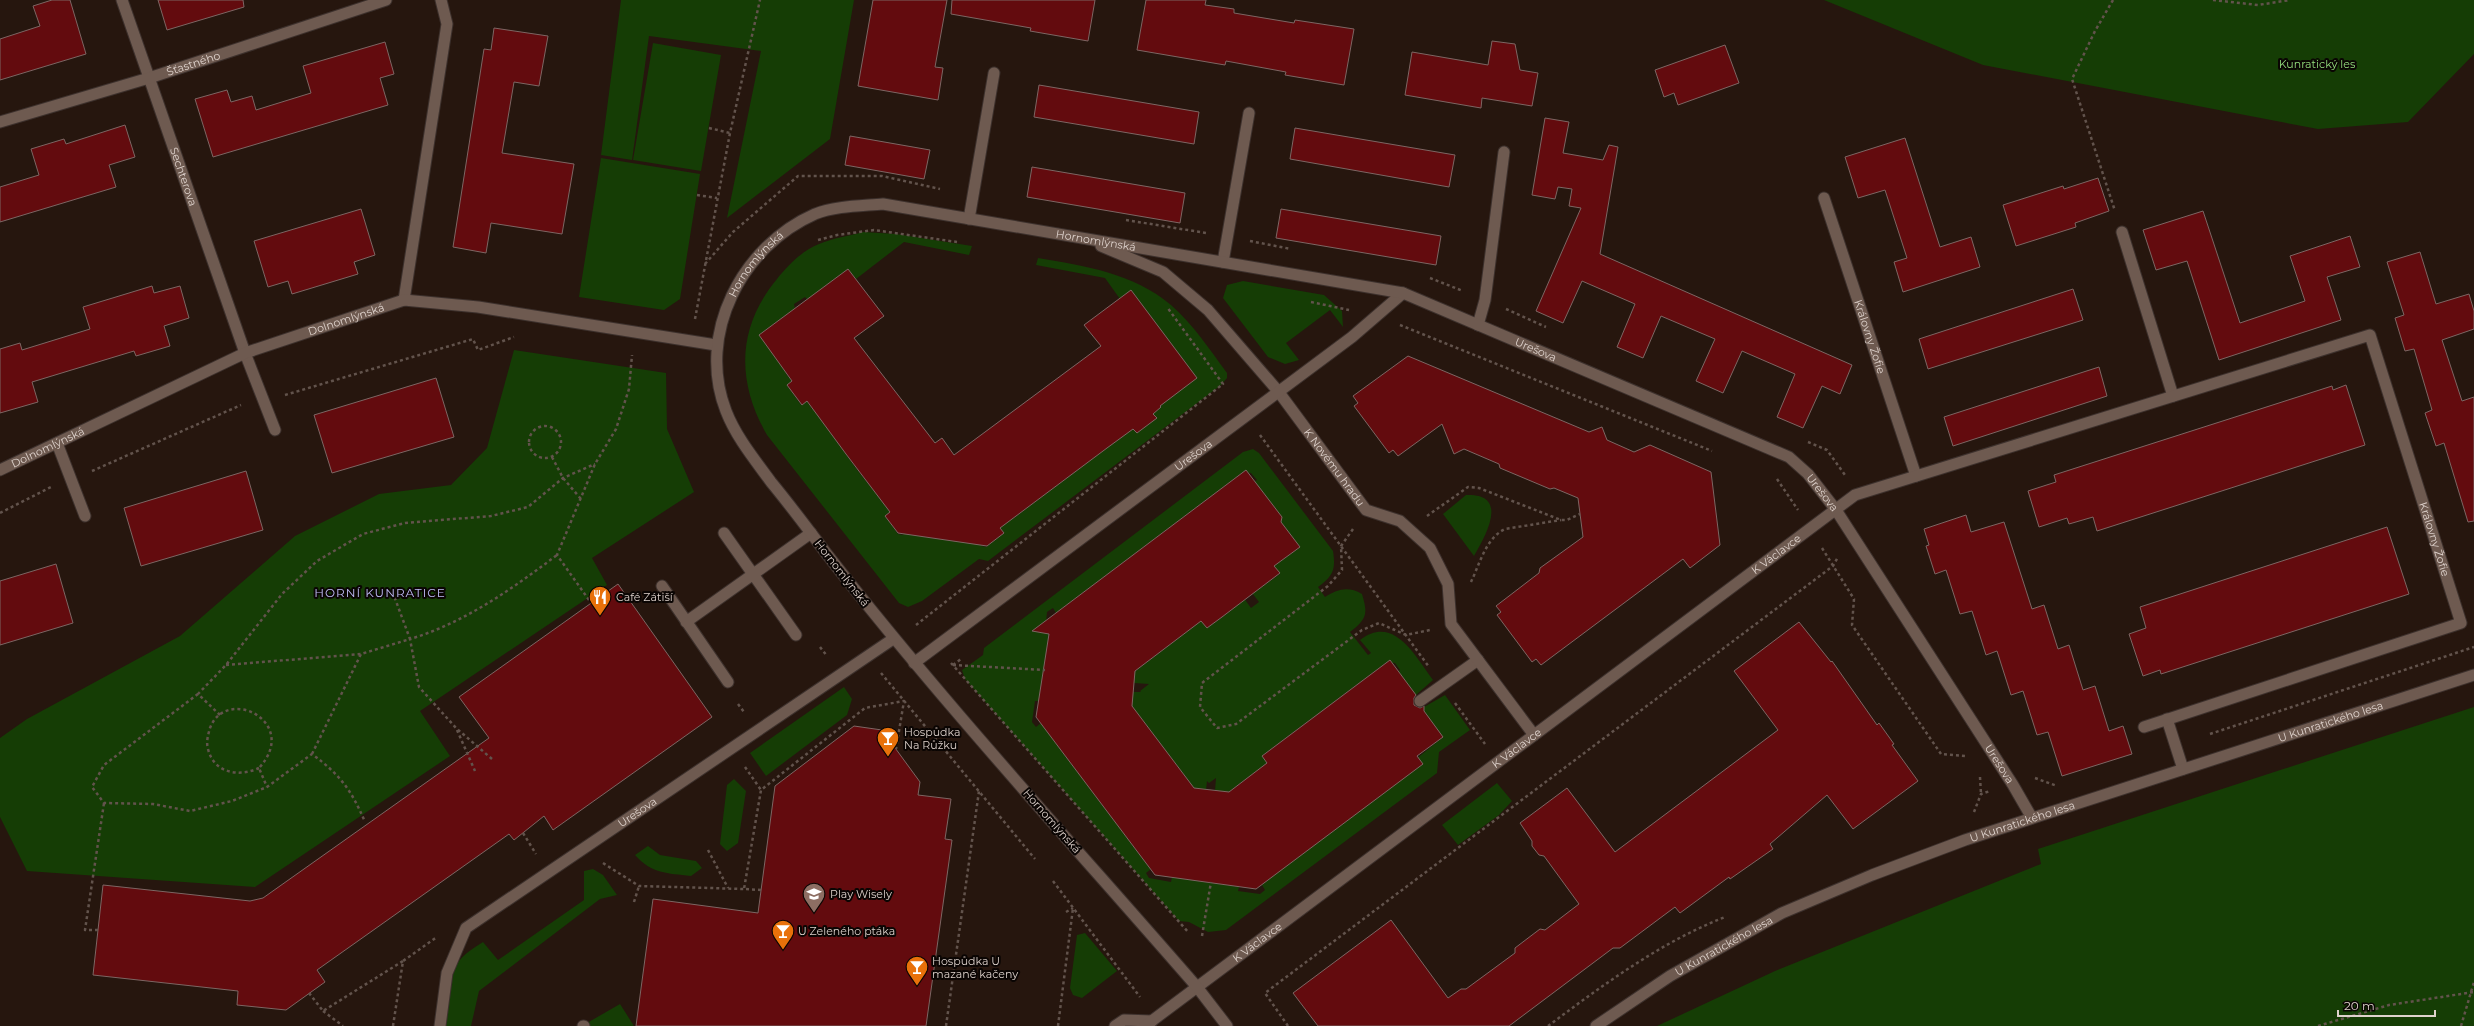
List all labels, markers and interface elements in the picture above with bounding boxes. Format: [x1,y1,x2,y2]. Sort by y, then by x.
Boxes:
street label: Šťastného [165,48,222,79]
park label: Kunratický les [2279,57,2356,71]
street label: Sechterova [167,145,200,208]
street label: Hornomlýnská [1055,227,1137,254]
street label: Hornomlýnská [725,228,786,299]
street label: Královny Žofie [1851,298,1889,376]
street label: Dolnomlýnská [306,300,386,339]
street label: Urešova [1513,334,1559,365]
street label: Dolnomlýnská [9,424,87,471]
street label: K Novému hradu [1301,425,1368,509]
street label: Urešova [1171,436,1215,474]
street label: Urešova [1803,471,1841,514]
street label: Královny Žofie [2416,500,2453,578]
street label: K Václavce [1748,531,1804,577]
street label: Hornomlýnská [812,537,872,609]
restaurant icon: Café Zátiší [587,584,613,617]
district label: HORNÍ KUNRATICE [314,585,446,600]
place label: Café Zátiší [616,590,674,604]
street label: U Kunratického lesa [2276,698,2385,745]
bar icon: Hospůdka Na Růžku [875,725,901,758]
place label: Hospůdka Na Růžku [904,725,960,752]
street label: K Václavce [1489,725,1544,771]
street label: Urešova [1982,742,2017,786]
street label: Hornomlýnská [1020,786,1084,856]
street label: Urešova [615,794,659,830]
street label: U Kunratického lesa [1968,798,2077,845]
school or university icon: Play Wisely [801,881,827,914]
place label: Play Wisely [830,887,892,901]
street label: U Kunratického lesa [1672,913,1775,979]
bar icon: U Zeleného ptáka [770,918,796,951]
street label: K Václavce [1230,919,1285,965]
place label: U Zeleného ptáka [798,924,895,938]
bar icon: Hospůdka U mazané kačeny [904,954,930,987]
place label: Hospůdka U mazané kačeny [932,954,1018,981]
scale bar [2338,992,2435,1018]
text: 20 m [2344,998,2375,1013]

